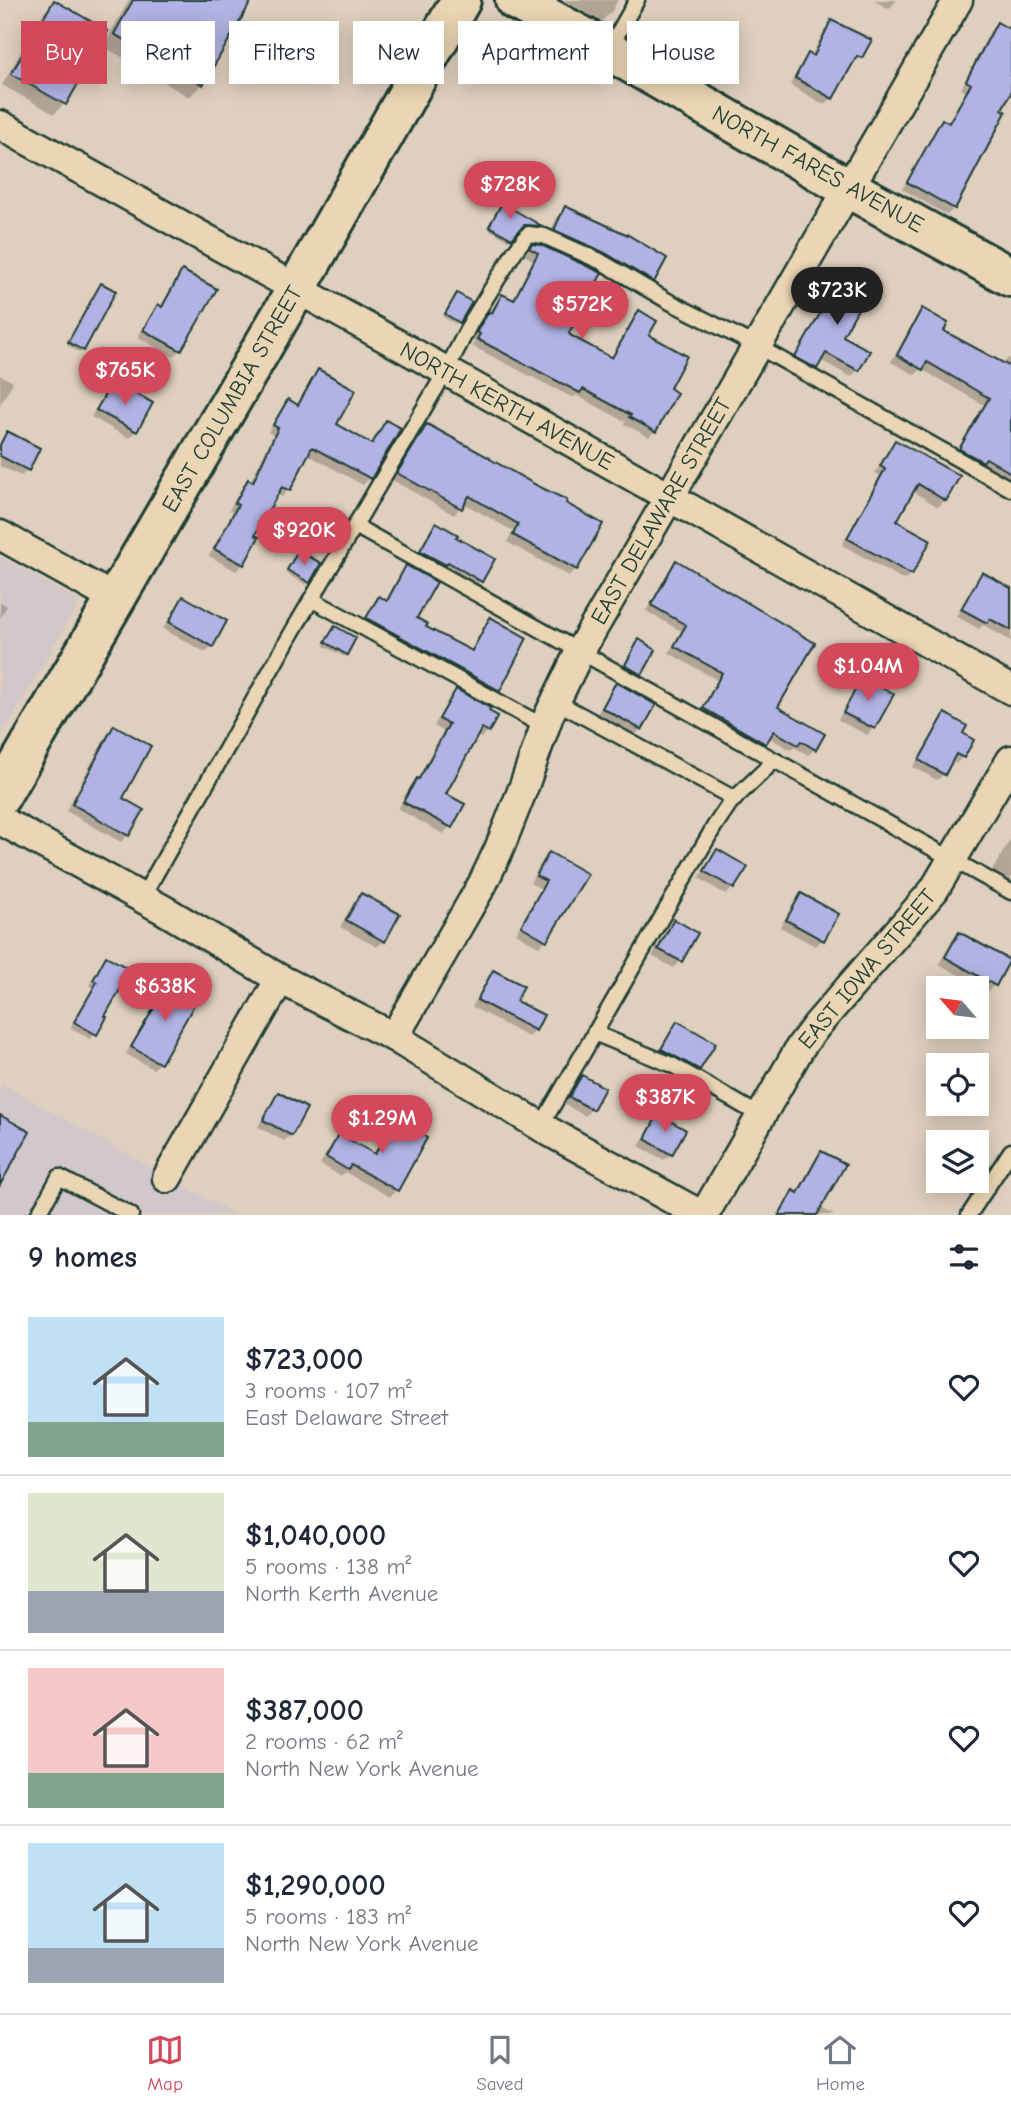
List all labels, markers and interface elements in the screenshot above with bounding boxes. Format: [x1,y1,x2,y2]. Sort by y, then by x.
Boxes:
chip: Buy [21,21,107,84]
chip: Rent [121,21,215,84]
chip: Filters [229,21,339,84]
chip: New [353,21,444,84]
chip: Apartment [458,21,613,84]
chip: House [627,21,739,84]
street label: NORTH FARES AVENUE [707,100,929,238]
pin: $728K [461,162,559,221]
text: $728K [480,170,540,197]
pin: $723K [788,268,886,327]
text: $723K [807,276,867,303]
street label: EAST COLUMBIA STREET [156,281,308,517]
pin: $572K [533,282,631,341]
text: $572K [552,290,612,317]
street label: NORTH KERTH AVENUE [395,336,619,476]
pin: $765K [76,348,174,407]
text: $765K [95,356,155,383]
street label: EAST DELAWARE STREET [585,393,737,629]
pin: $920K [255,508,353,567]
text: $920K [272,516,336,543]
pin: $1.04M [811,644,925,703]
text: $1.04M [833,652,903,679]
street label: EAST IOWA STREET [792,884,942,1054]
pin: $638K [116,964,214,1023]
text: $638K [134,972,196,999]
north arrow [926,976,989,1040]
map controls [926,976,989,1193]
button: locate [926,1053,989,1116]
pin: $387K [616,1074,714,1134]
text: $387K [635,1083,695,1110]
pin: $1.29M [325,1096,439,1155]
text: $1.29M [347,1104,417,1131]
button: layers [926,1130,989,1193]
icon: filters [945,1238,983,1276]
text: 9 homes [28,1240,137,1275]
text: $723,000 [245,1342,364,1377]
icon: home [84,1345,168,1429]
icon: heart [945,1368,983,1406]
text: 3 rooms · 107 m² [245,1377,412,1404]
text: East Delaware Street [245,1404,448,1431]
text: $1,040,000 [245,1518,386,1553]
icon: home [84,1521,168,1605]
icon: heart [945,1544,983,1582]
text: 5 rooms · 138 m² [245,1553,411,1580]
text: North Kerth Avenue [245,1580,438,1607]
text: $387,000 [245,1693,364,1728]
icon: home [84,1696,168,1780]
icon: heart [945,1719,983,1757]
text: 2 rooms · 62 m² [245,1728,403,1755]
text: North New York Avenue [245,1755,479,1782]
text: $1,290,000 [245,1868,386,1903]
icon: home [84,1871,168,1955]
icon: heart [945,1894,983,1932]
text: 5 rooms · 183 m² [245,1903,411,1930]
text: North New York Avenue [245,1930,479,1957]
tab: Map [146,2031,184,2095]
tab: Saved [476,2031,524,2095]
tab: Home [816,2031,865,2095]

